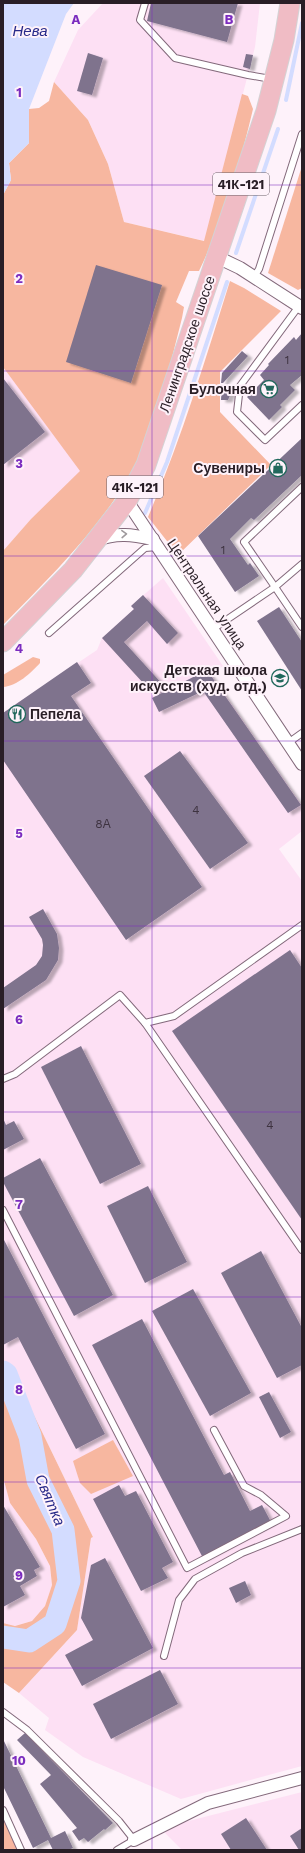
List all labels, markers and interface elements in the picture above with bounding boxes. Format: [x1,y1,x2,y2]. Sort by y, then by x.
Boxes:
text: A [72,12,81,27]
text: B [225,12,234,27]
water label: Нева [12,22,48,40]
text: 1 [16,85,22,100]
road number: 41К-121 [213,173,269,195]
text: 2 [15,271,23,286]
street label: Ленинградское шоссе [156,273,218,414]
house number: 1 [285,353,289,367]
supermarket icon: Булочная [259,379,279,399]
place label: Булочная [189,381,256,397]
text: 3 [15,456,23,471]
shop icon: Сувениры [268,458,288,478]
place label: Сувениры [193,460,265,476]
road number: 41К-121 [107,476,163,498]
one-way arrow [121,530,127,539]
street label: Центральная улица [164,536,250,652]
house number: 1 [221,543,225,557]
text: 4 [15,641,24,656]
place label: Детская школа искусств (худ. отд.) [130,662,267,694]
school or university icon: Детская школа искусств (худ. отд.) [270,668,290,688]
restaurant icon: Пепела [7,704,27,724]
place label: Пепела [30,706,81,722]
house number: 4 [192,803,200,817]
house number: 8А [95,817,111,831]
text: 5 [15,826,23,841]
text: 6 [15,1012,23,1027]
house number: 4 [266,1118,274,1132]
text: 7 [15,1197,23,1212]
text: 8 [15,1382,23,1397]
water label: Святка [31,1472,69,1528]
text: 9 [15,1568,23,1583]
text: 10 [12,1753,26,1768]

